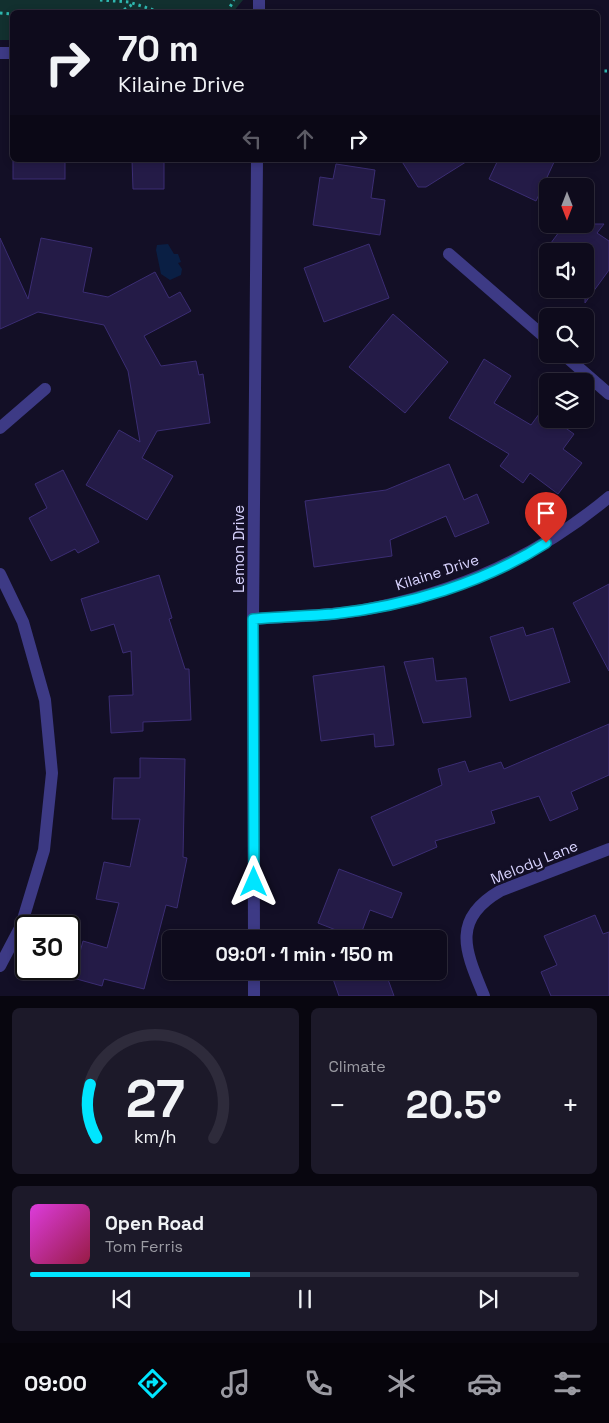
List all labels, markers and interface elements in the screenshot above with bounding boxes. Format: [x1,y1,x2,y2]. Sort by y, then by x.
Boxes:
text: 70 m [118,27,199,71]
icon: right [35,30,100,95]
text: Kilaine Drive [118,70,245,98]
icon: left [238,125,266,153]
icon: ahead [291,125,319,153]
icon: right [344,125,372,153]
north arrow [539,178,594,232]
map controls [539,178,594,428]
button: sound [539,243,594,298]
button: search [539,308,594,363]
button: layers [539,373,594,428]
pin [525,492,567,543]
icon: arrive [532,499,560,527]
street label: Lemon Drive [229,505,248,593]
street label: Kilaine Drive [393,550,481,594]
street label: Melody Lane [488,836,580,888]
position arrow [227,855,279,907]
speed limit sign: 30 [15,915,80,980]
text: 09:01 · 1 min · 150 m [216,942,393,967]
text: Climate [329,1056,386,1077]
text: 27 [126,1066,185,1132]
text: 20.5° [406,1081,502,1129]
text: − [329,1087,346,1123]
text: + [562,1087,579,1123]
text: km/h [134,1125,177,1148]
text: Open Road [105,1211,204,1236]
text: Tom Ferris [105,1236,183,1257]
icon: previous [108,1285,136,1313]
icon: pause [291,1285,319,1313]
icon: next [474,1285,502,1313]
icon: directions [135,1366,170,1401]
icon: music [218,1366,253,1401]
icon: phone [301,1366,336,1401]
icon: climate [384,1366,419,1401]
icon: car [467,1366,502,1401]
icon: filters [550,1366,585,1401]
text: 09:00 [24,1369,87,1397]

